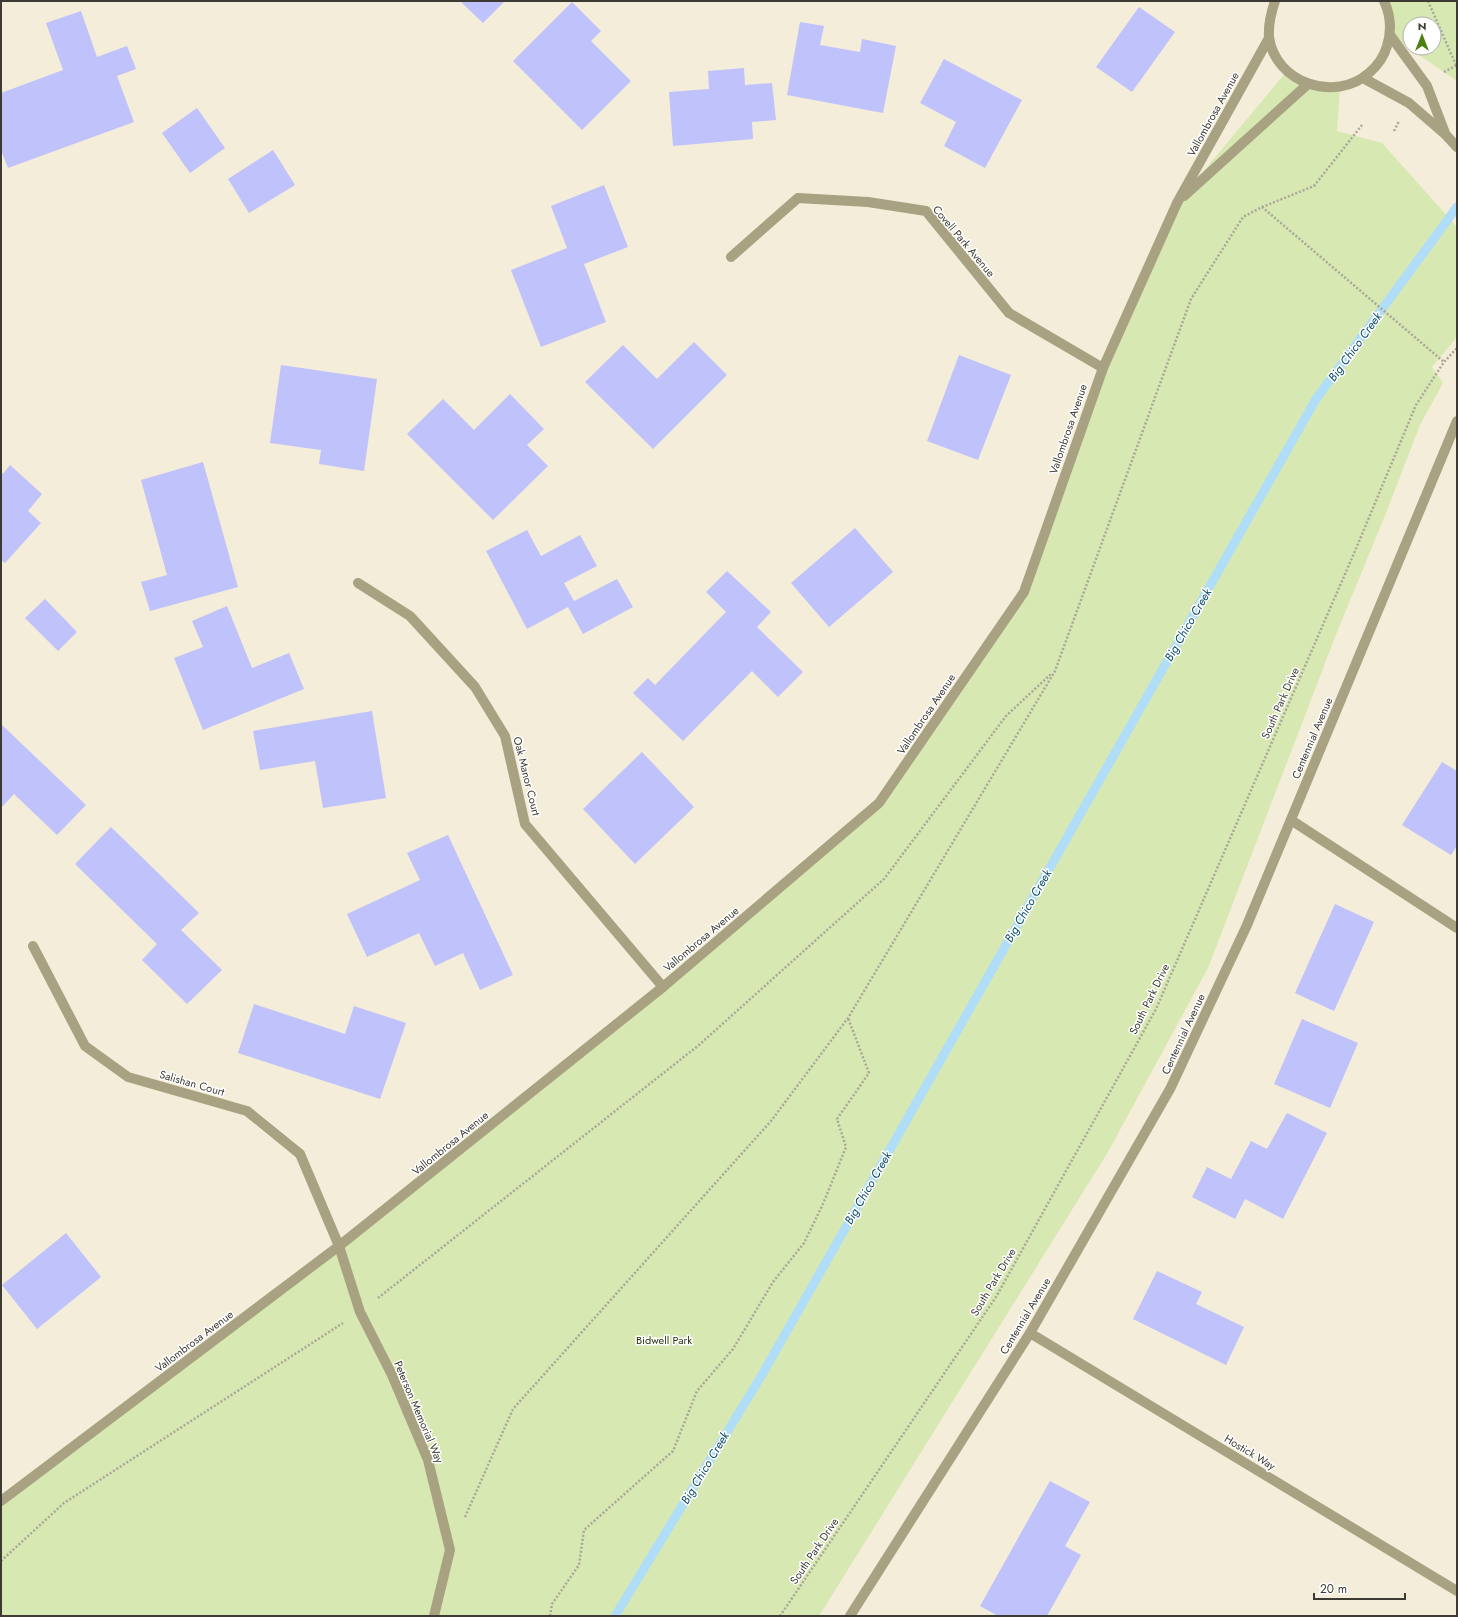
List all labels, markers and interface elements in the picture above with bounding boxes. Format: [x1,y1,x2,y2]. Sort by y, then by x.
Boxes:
north arrow [1402,16,1442,56]
text: N [1418,18,1426,34]
street label: Vallombrosa Avenue [1183,69,1243,159]
street label: Covell Park Avenue [929,202,999,281]
water label: Big Chico Creek [1324,308,1387,385]
street label: Vallombrosa Avenue [1045,382,1091,476]
water label: Big Chico Creek [1160,585,1217,665]
street label: South Park Drive [1257,664,1303,741]
street label: Vallombrosa Avenue [893,670,959,758]
street label: Centennial Avenue [1288,694,1337,781]
street label: Oak Manor Court [509,735,545,818]
water label: Big Chico Creek [1000,866,1057,946]
street label: Vallombrosa Avenue [660,902,743,975]
street label: South Park Drive [1125,961,1173,1037]
street label: Centennial Avenue [1157,991,1209,1077]
street label: Salishan Court [158,1066,227,1100]
street label: Vallombrosa Avenue [408,1107,492,1179]
water label: Big Chico Creek [840,1148,897,1228]
street label: South Park Drive [966,1245,1020,1319]
street label: Centennial Avenue [996,1274,1054,1357]
street label: Vallombrosa Avenue [152,1306,237,1376]
park label: Bidwell Park [636,1332,692,1348]
street label: Peterson Memorial Way [390,1358,448,1466]
water label: Big Chico Creek [676,1428,734,1508]
street label: Hostick Way [1221,1430,1279,1474]
street label: South Park Drive [786,1514,842,1587]
scale bar [1314,1575,1405,1601]
text: 20 m [1320,1580,1347,1598]

